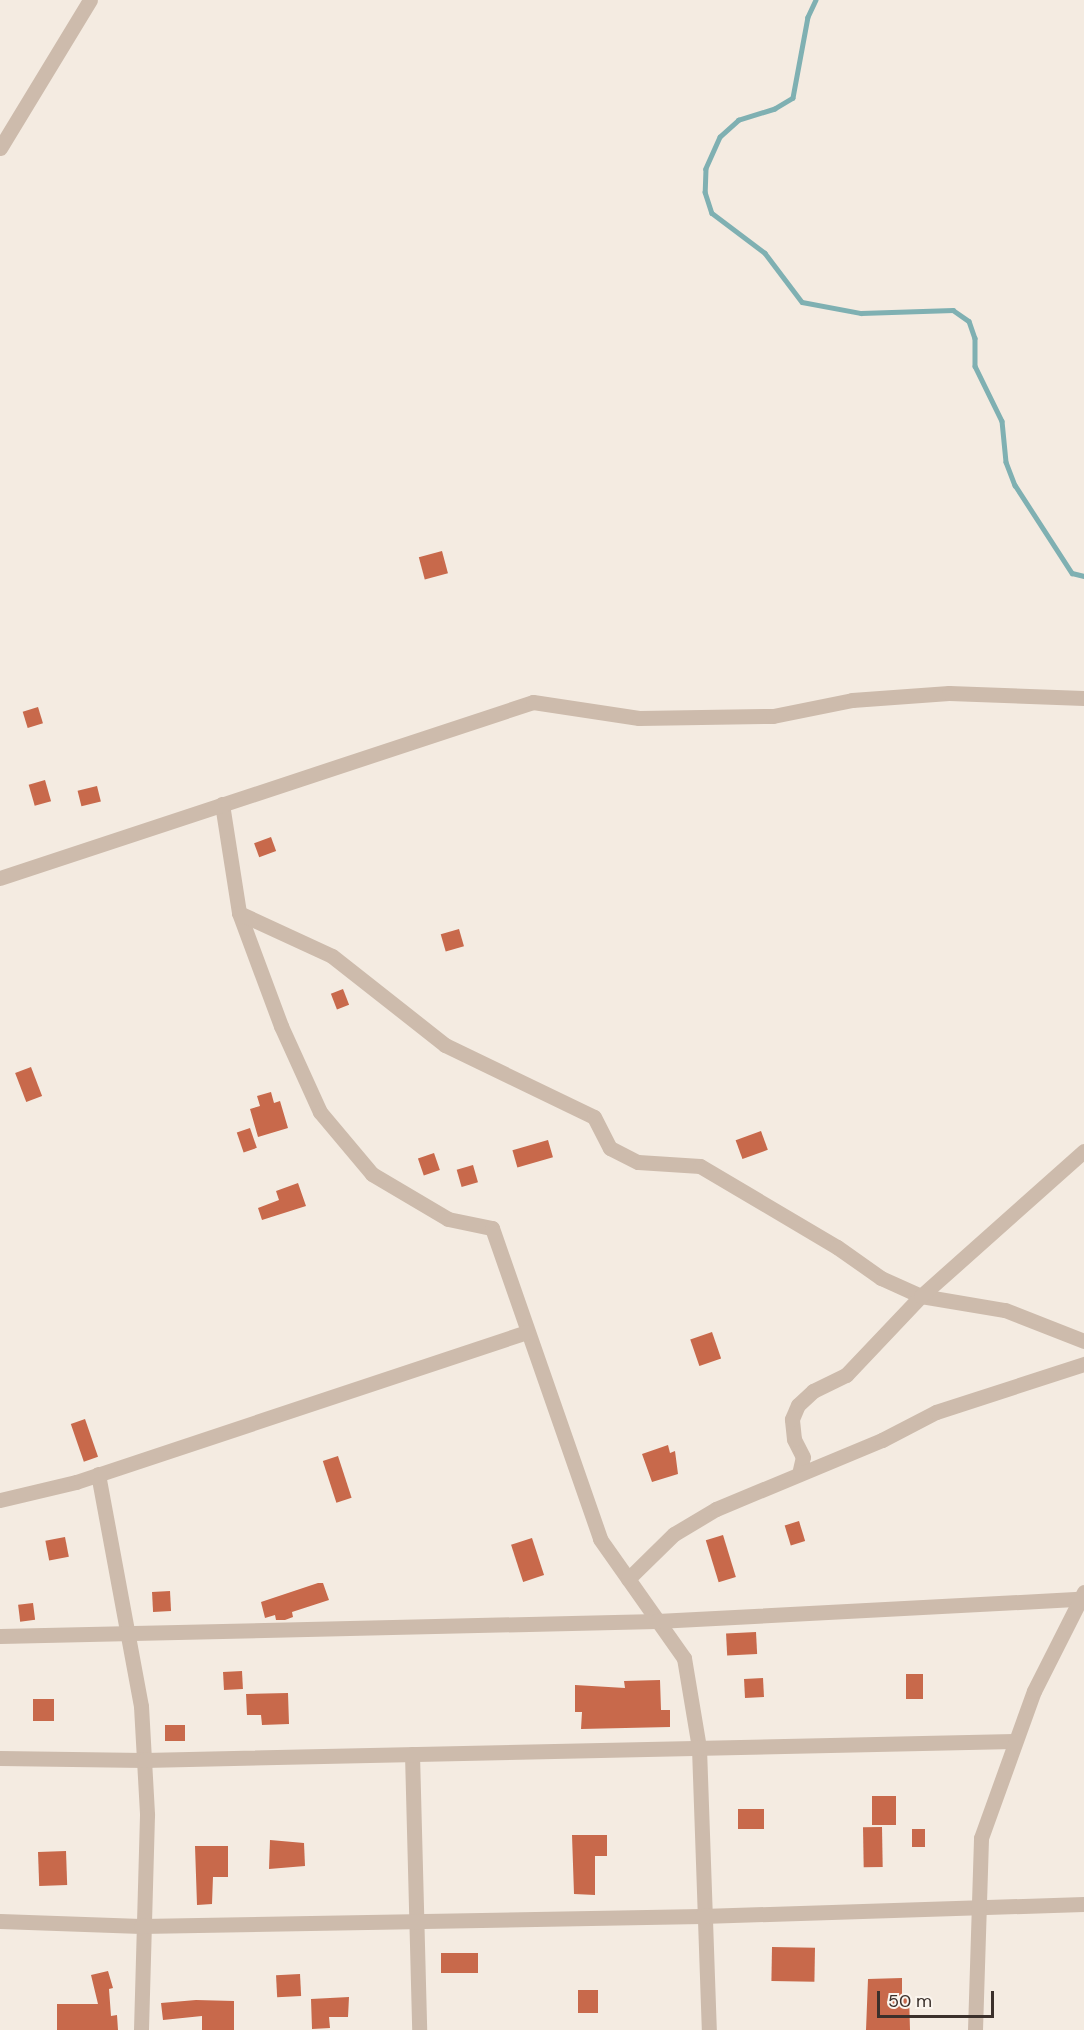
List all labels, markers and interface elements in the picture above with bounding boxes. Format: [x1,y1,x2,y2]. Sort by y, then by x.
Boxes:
scale bar [880,1979,997,2017]
text: 50 m [888,1989,932,2013]

